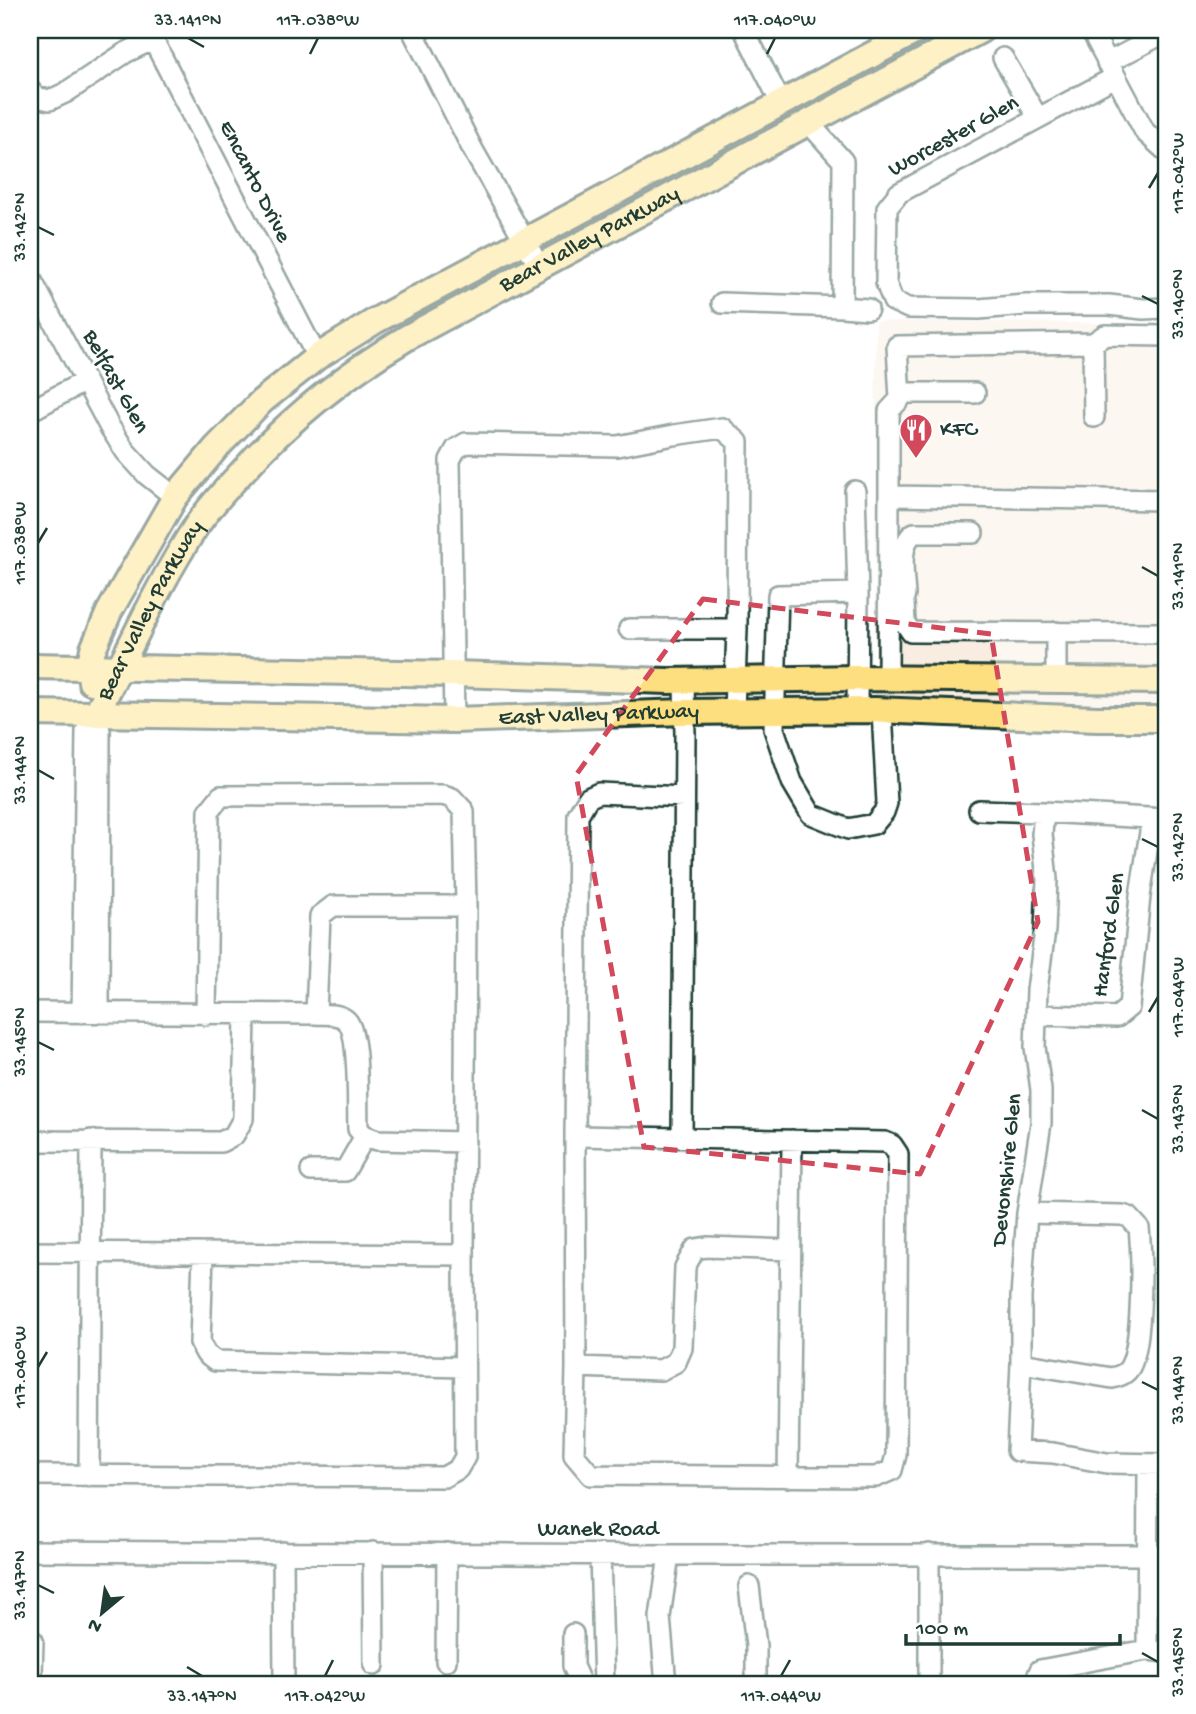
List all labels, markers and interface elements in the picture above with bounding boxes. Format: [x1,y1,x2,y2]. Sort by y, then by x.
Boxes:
text: 33.141°N [153,11,222,32]
text: 117.038°W [276,11,359,32]
text: 117.040°W [733,11,816,32]
street label: Worcester Glen [884,90,1024,184]
street label: Encanto Drive [212,116,297,249]
text: 117.042°W [1169,133,1190,214]
street label: Bear Valley Parkway [494,180,684,299]
text: 33.142°N [11,193,32,262]
text: 33.140°N [1169,269,1190,340]
street label: Belfast Glen [75,325,155,439]
restaurant icon: KFC [897,411,935,460]
place label: KFC [940,417,978,444]
text: 117.038°W [11,502,32,585]
street label: Bear Valley Parkway [91,515,210,706]
text: 33.141°N [1169,542,1190,611]
street label: East Valley Parkway [498,698,699,732]
text: 33.144°N [11,736,32,805]
text: 33.142°N [1169,813,1190,882]
street label: Hanford Glen [1088,871,1132,999]
text: 117.044°W [1169,957,1190,1038]
text: 33.145°N [11,1007,32,1078]
text: 33.143°N [1169,1084,1190,1155]
street label: Devonshire Glen [986,1092,1029,1250]
text: 117.040°W [11,1326,32,1409]
text: 33.144°N [1169,1356,1190,1425]
street label: Wanek Road [537,1517,660,1544]
text: 33.147°N [11,1550,32,1621]
north arrow [66,1578,136,1648]
scale bar [906,1602,1119,1646]
text: N [84,1612,106,1638]
text: 100 m [915,1618,968,1643]
text: 33.145°N [1169,1627,1190,1698]
text: 33.147°N [166,1687,237,1708]
text: 117.042°W [284,1687,365,1708]
text: 117.044°W [740,1687,821,1708]

